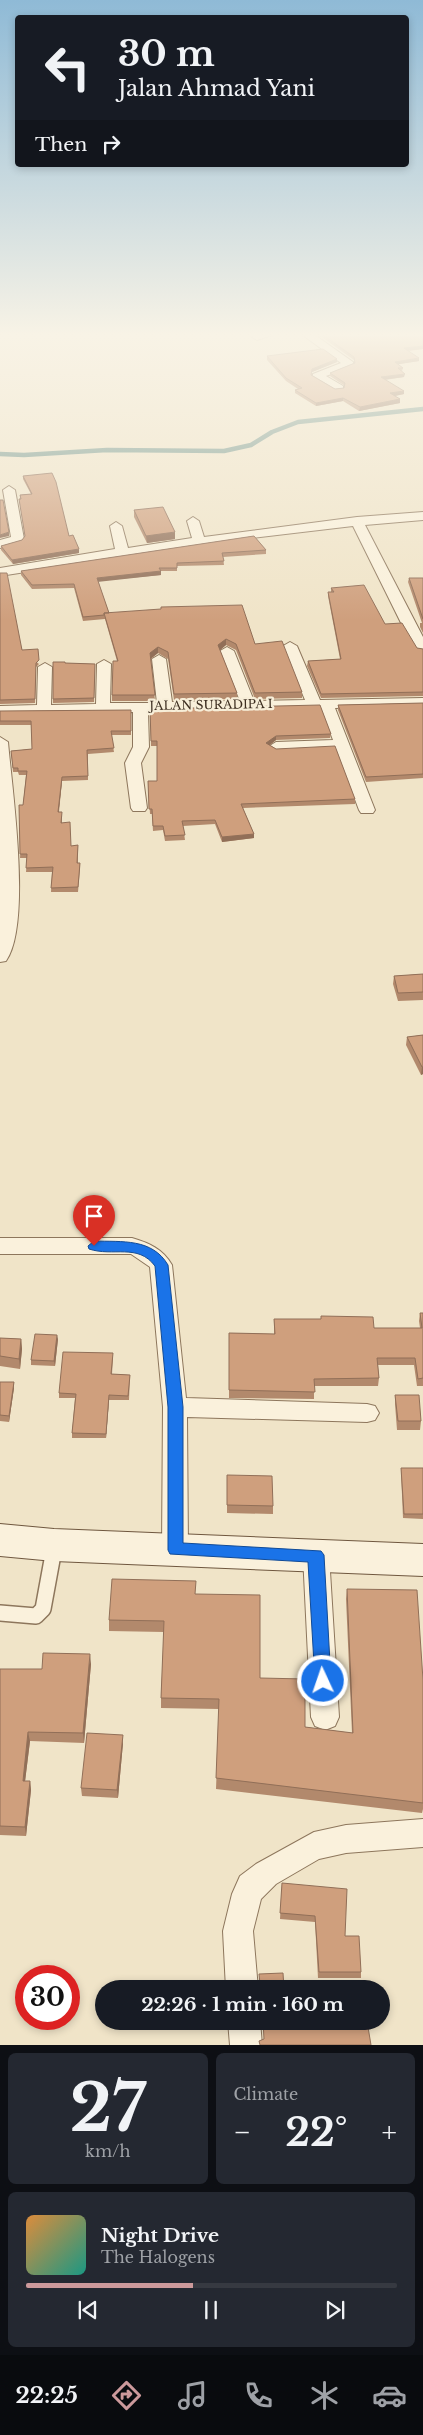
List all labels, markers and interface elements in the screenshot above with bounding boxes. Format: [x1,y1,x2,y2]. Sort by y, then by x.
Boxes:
text: 30 m [118,32,215,75]
icon: left [35,35,100,100]
text: Jalan Ahmad Yani [118,75,315,102]
icon: right [97,130,125,158]
text: Then [35,133,87,156]
street label: JALAN SURADIPA I [147,696,273,713]
pin [73,1195,115,1246]
icon: arrive [80,1202,108,1230]
position arrow [296,1654,348,1706]
speed limit sign: 30 [15,1965,80,2030]
text: 22:26 · 1 min · 160 m [141,1993,344,2016]
text: 27 [70,2068,146,2149]
text: Climate [234,2084,298,2104]
text: 22° [285,2109,348,2156]
text: − [234,2115,251,2150]
text: + [382,2115,397,2150]
text: km/h [85,2141,130,2161]
text: Night Drive [101,2224,219,2247]
text: The Halogens [101,2247,215,2267]
icon: previous [74,2296,102,2324]
icon: pause [197,2296,225,2324]
icon: next [321,2296,349,2324]
icon: directions [109,2378,144,2413]
icon: music [175,2378,210,2413]
icon: phone [241,2378,276,2413]
icon: climate [307,2378,342,2413]
icon: car [372,2378,407,2413]
text: 22:25 [15,2382,78,2409]

